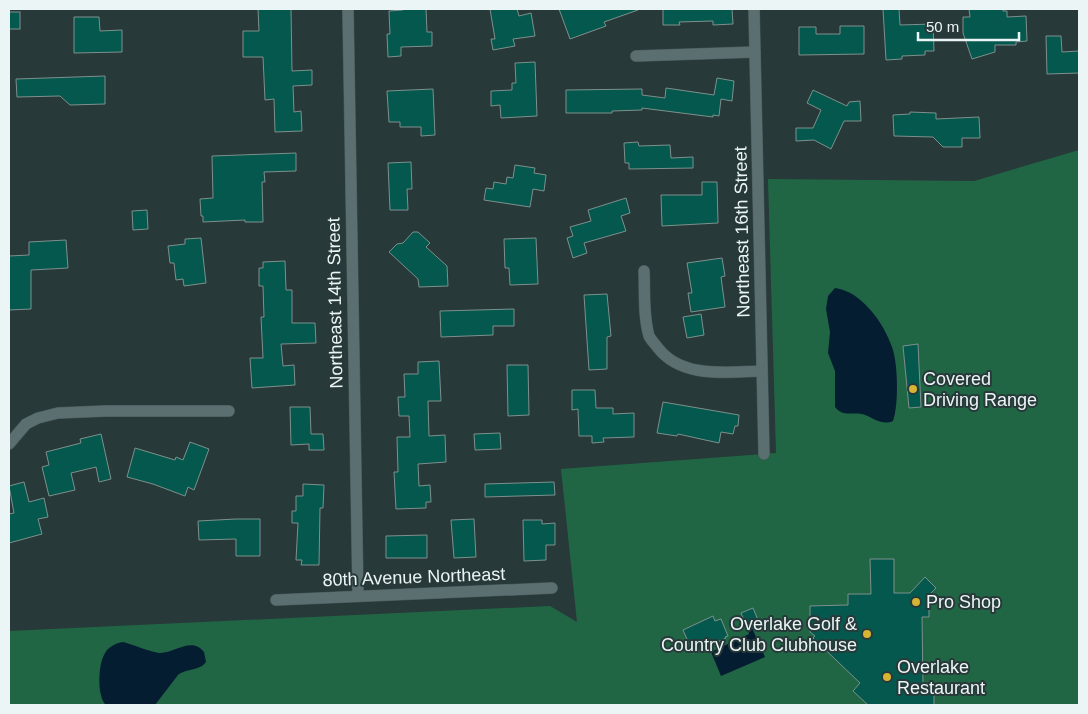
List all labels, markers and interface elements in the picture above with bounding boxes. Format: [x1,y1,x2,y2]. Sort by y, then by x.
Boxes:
scale bar [918,10,1019,42]
text: 50 m [926,18,959,35]
street label: Northeast 16th Street [731,146,753,318]
street label: Northeast 14th Street [324,217,346,389]
place label: Covered Driving Range [923,369,1037,410]
marker: Covered Driving Range [907,383,919,395]
street label: 80th Avenue Northeast [322,564,506,590]
place label: Pro Shop [926,592,1001,612]
marker: Pro Shop [910,596,922,608]
place label: Overlake Golf & Country Club Clubhouse [661,614,857,655]
marker: Overlake Golf & Country Club Clubhouse [861,628,873,640]
place label: Overlake Restaurant [897,657,985,698]
marker: Overlake Restaurant [881,671,893,683]

